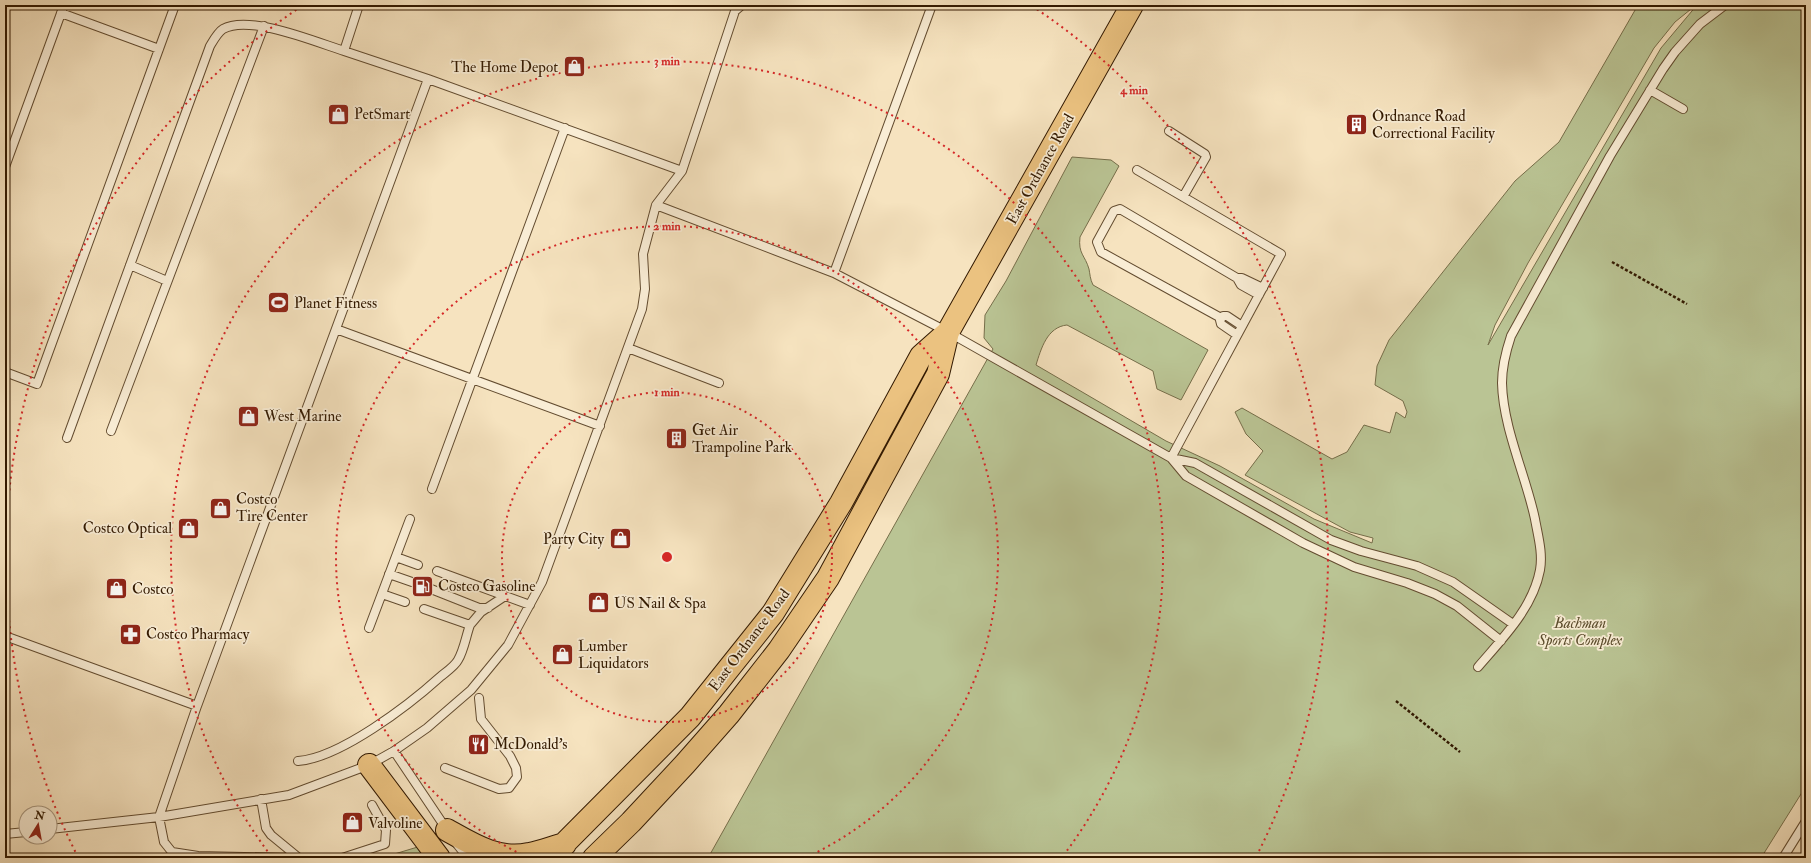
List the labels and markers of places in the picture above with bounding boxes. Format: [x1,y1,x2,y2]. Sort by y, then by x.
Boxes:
shop icon: The Home Depot [561,54,587,80]
place label: The Home Depot [451,58,558,78]
shop icon: PetSmart [326,101,352,127]
place label: PetSmart [354,105,410,124]
place label: Ordnance Road Correctional Facility [1372,107,1495,143]
building icon: Ordnance Road Correctional Facility [1343,112,1369,138]
sports icon: Planet Fitness [265,290,291,316]
place label: Planet Fitness [294,294,377,313]
shop icon: West Marine [235,403,261,429]
place label: West Marine [263,407,342,426]
place label: Get Air Trampoline Park [692,421,792,458]
building icon: Get Air Trampoline Park [663,426,689,452]
place label: Costco Tire Center [236,490,308,526]
shop icon: Costco Tire Center [208,495,234,521]
shop icon: Costco Optical [175,515,201,541]
place label: Costco Optical [83,519,172,539]
shop icon: Party City [607,526,633,552]
place label: Party City [543,530,604,549]
centre of rings [660,550,674,564]
fuel station icon: Costco Gasoline [409,573,435,599]
shop icon: Costco [104,576,130,602]
place label: Costco Gasoline [438,577,535,596]
place label: Costco [132,580,173,599]
shop icon: US Nail & Spa [586,590,612,616]
place label: US Nail & Spa [614,594,707,614]
pharmacy icon: Costco Pharmacy [118,621,144,647]
place label: Costco Pharmacy [146,625,250,644]
place label: Lumber Liquidators [578,637,649,673]
shop icon: Lumber Liquidators [550,642,576,668]
restaurant icon: McDonald's [465,731,491,757]
place label: McDonald's [494,735,567,754]
shop icon: Valvoline [339,810,365,836]
place label: Valvoline [368,814,423,833]

